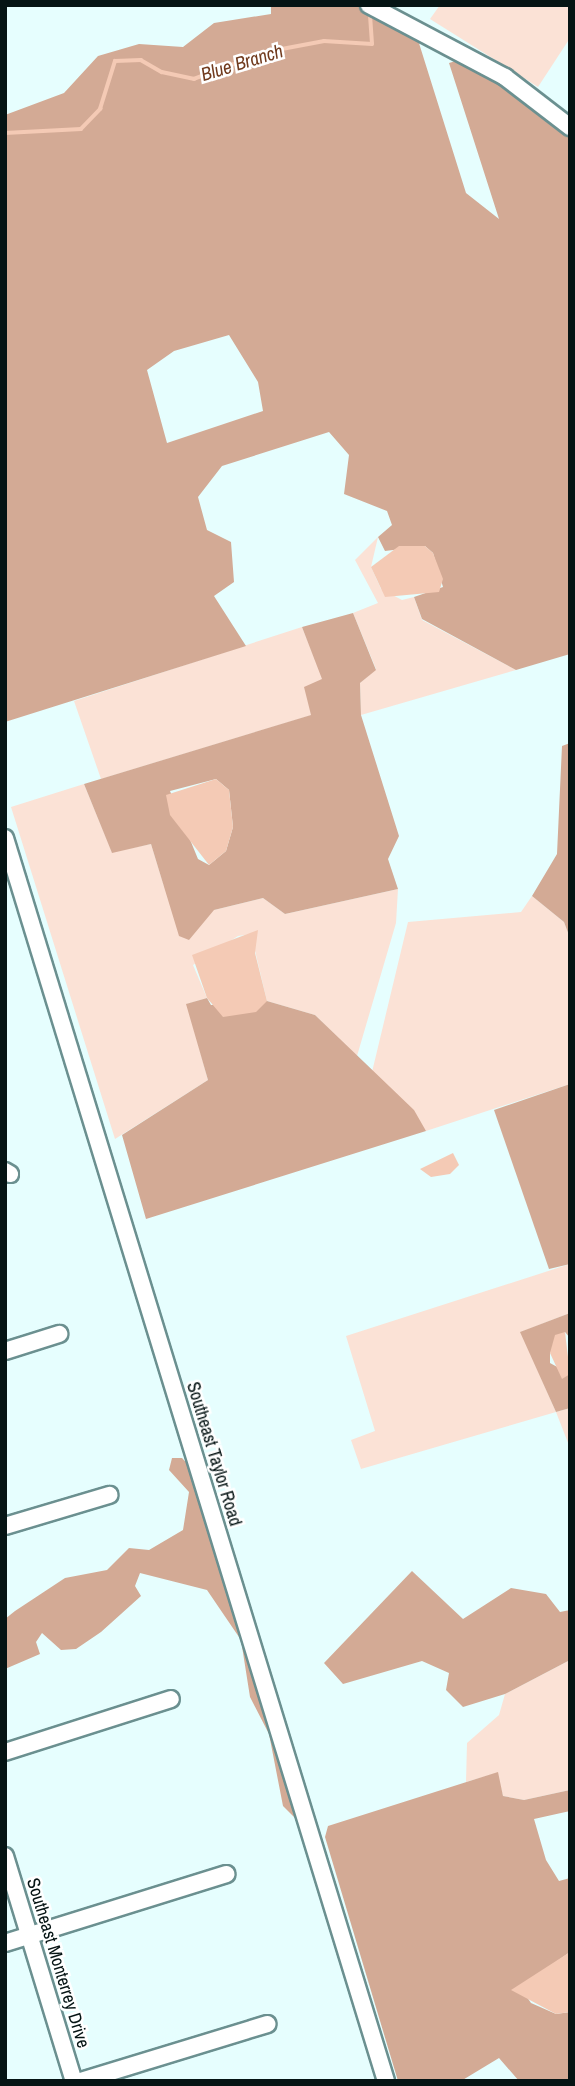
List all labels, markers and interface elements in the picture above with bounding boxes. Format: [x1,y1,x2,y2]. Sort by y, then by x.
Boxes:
water label: Blue Branch [198,40,286,86]
street label: Southeast Taylor Road [182,1379,246,1529]
street label: Southeast Monterrey Drive [22,1876,94,2050]

